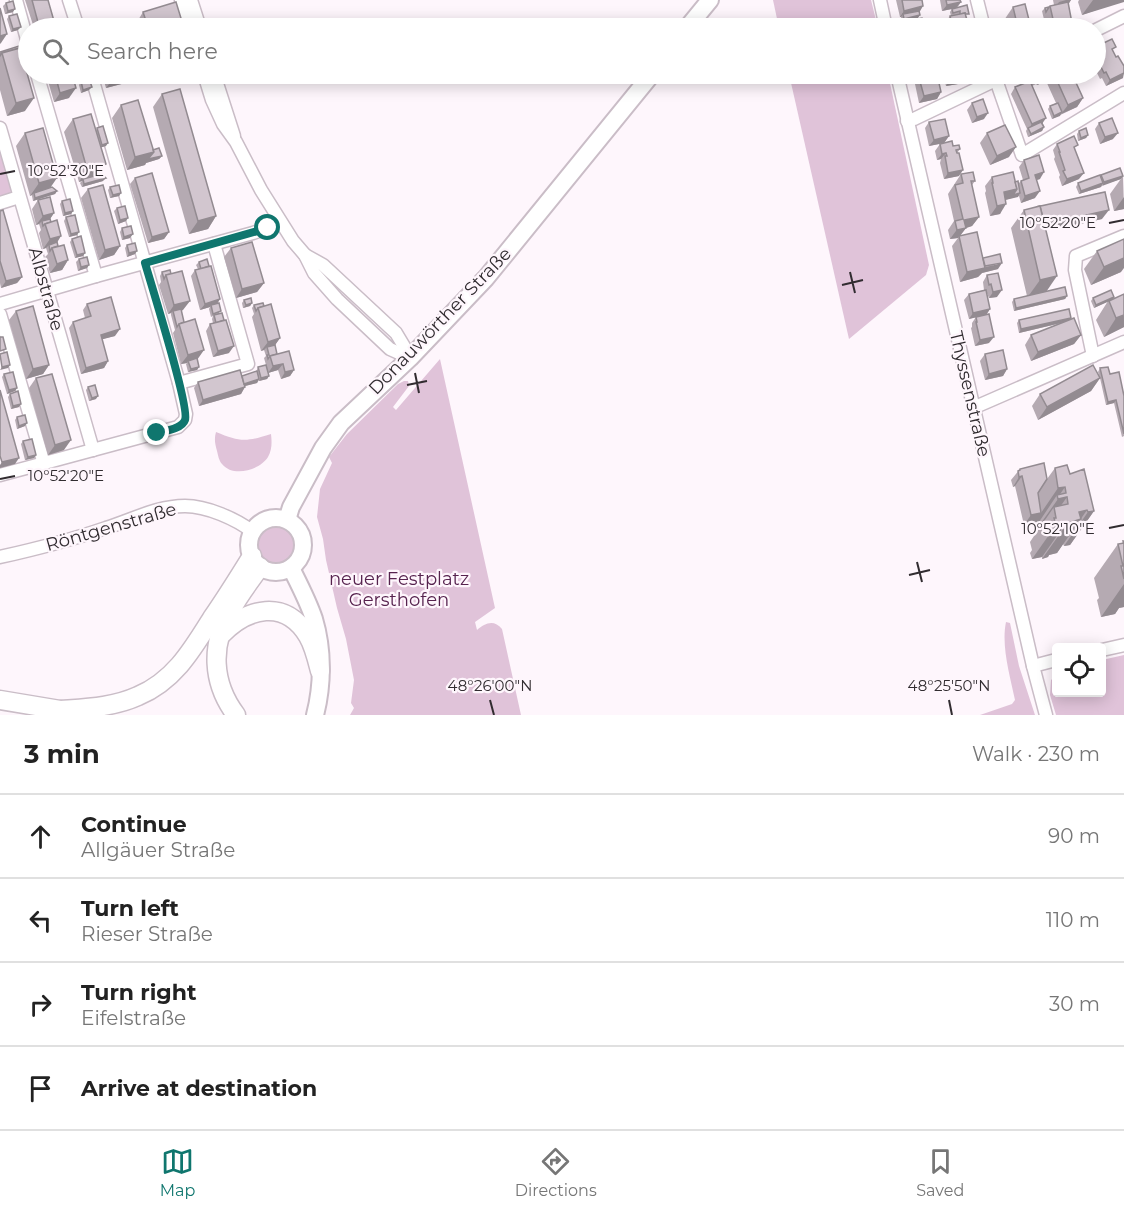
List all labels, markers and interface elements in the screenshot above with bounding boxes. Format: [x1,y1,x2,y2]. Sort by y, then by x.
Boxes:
search box [18,18,1106,84]
icon: search [39,35,72,68]
text: Search here [87,38,218,65]
text: 10°52'30"E [28,161,104,180]
text: 10°52'20"E [1020,213,1096,232]
route start [254,214,280,240]
street label: Donauwörther Straße [364,243,516,399]
street label: Albstraße [24,245,68,334]
street label: Thyssenstraße [945,329,995,459]
route end [143,419,169,445]
text: 10°52'20"E [28,466,104,485]
street label: Röntgenstraße [43,498,179,556]
text: 10°52'10"E [1021,519,1095,538]
park label: neuer Festplatz Gersthofen [329,568,469,611]
map controls [1052,643,1106,697]
button: locate [1052,643,1106,697]
text: 48°26'00"N [448,676,532,695]
text: 48°25'50"N [908,676,990,695]
text: 3 min [24,738,100,770]
text: Walk · 230 m [972,742,1100,766]
text: Continue [81,811,187,838]
icon: ahead [24,820,57,853]
text: 90 m [1048,824,1100,848]
text: Allgäuer Straße [81,838,235,862]
text: Turn left [81,895,179,922]
icon: left [24,904,57,937]
text: 110 m [1046,908,1100,932]
text: Rieser Straße [81,922,213,946]
text: Turn right [81,979,196,1006]
icon: right [24,988,57,1021]
text: 30 m [1049,992,1100,1016]
text: Eifelstraße [81,1006,186,1030]
icon: arrive [24,1072,57,1105]
text: Arrive at destination [81,1075,317,1102]
tab: Map [160,1145,195,1200]
tab: Directions [515,1145,597,1200]
tab: Saved [916,1145,964,1200]

